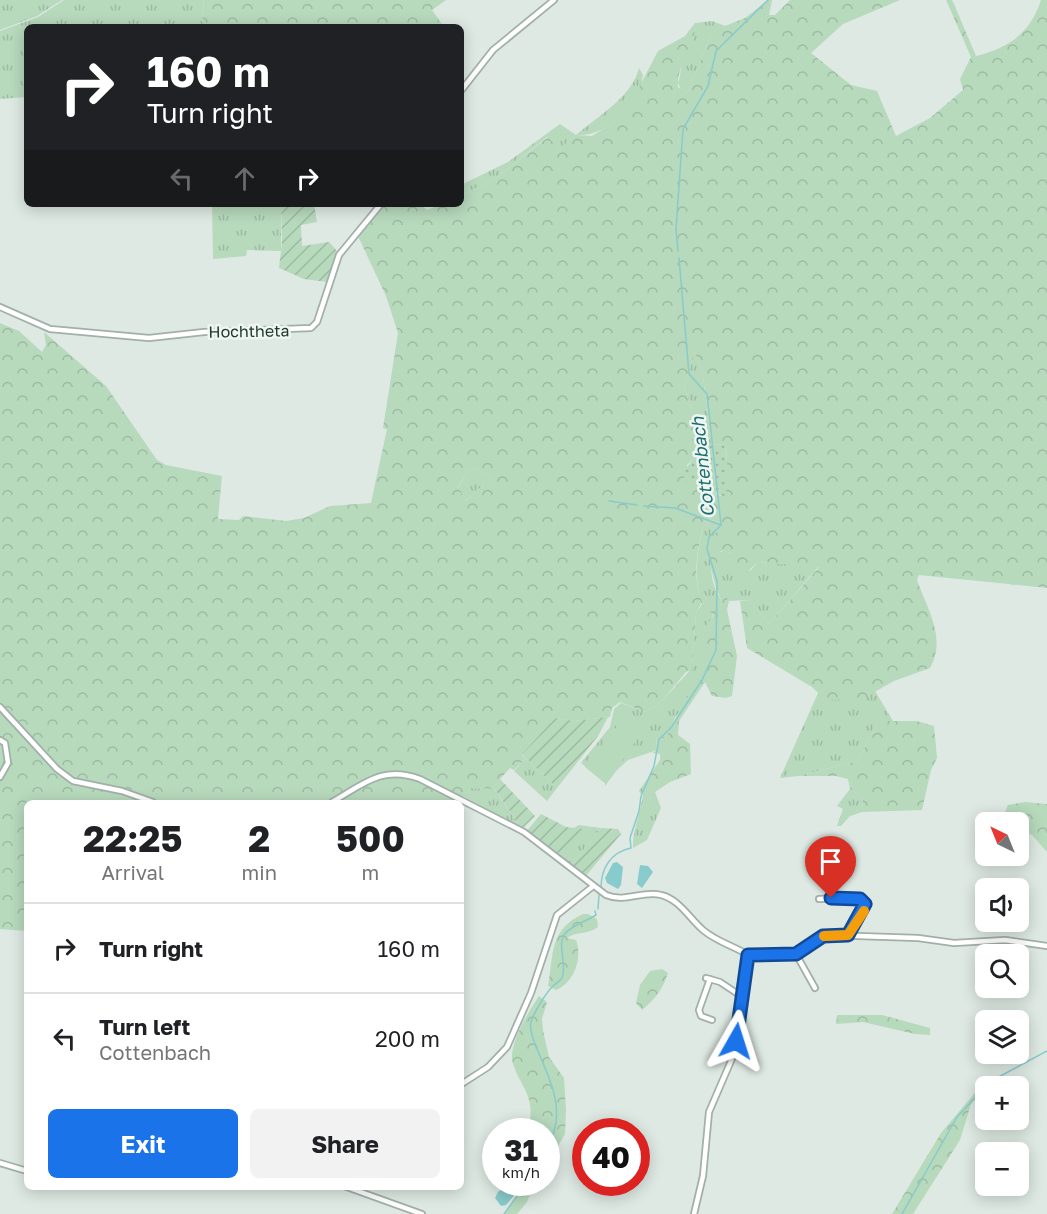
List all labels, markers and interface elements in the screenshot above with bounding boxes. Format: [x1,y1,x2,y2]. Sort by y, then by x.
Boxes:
text: 160 m [147,46,270,96]
icon: right [48,48,126,126]
text: Turn right [147,97,273,129]
icon: left [165,162,198,195]
icon: ahead [228,162,261,195]
icon: right [291,162,324,195]
street label: Hochtheta [208,320,290,342]
water label: Cottenbach [686,415,718,518]
north arrow [975,812,1029,866]
map controls [975,812,1029,1196]
text: 22:25 [83,817,182,860]
text: 2 [248,817,270,860]
text: 500 [336,817,405,860]
pin [805,836,856,898]
icon: arrive [814,845,847,878]
text: Arrival [101,860,164,884]
text: min [242,860,277,884]
text: m [362,860,379,884]
button: sound [975,878,1029,932]
icon: right [48,932,81,965]
text: Turn right [99,935,203,962]
text: 160 m [377,935,440,962]
button: search [975,944,1029,998]
position arrow [704,1009,768,1073]
button: layers [975,1010,1029,1064]
text: Turn left [99,1013,190,1040]
icon: left [48,1022,81,1055]
text: 200 m [375,1025,440,1052]
text: Cottenbach [99,1040,211,1064]
button: + [975,1076,1029,1130]
button: Exit [48,1109,238,1178]
button: Share [250,1109,440,1178]
speed limit sign: 40 [572,1118,650,1196]
text: 31 [504,1132,538,1168]
button: − [975,1142,1029,1196]
text: km/h [502,1163,540,1181]

